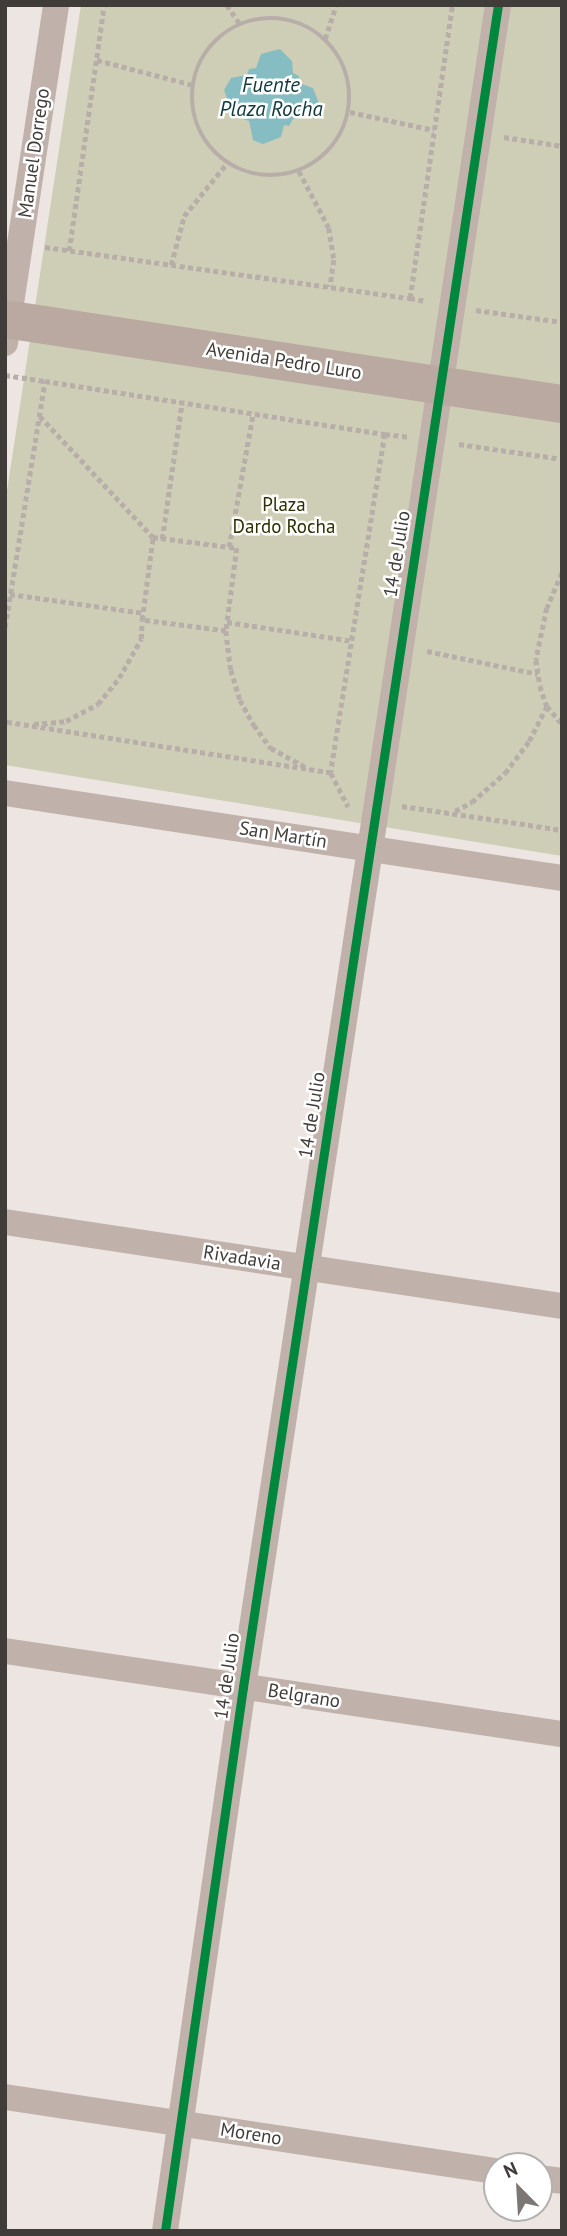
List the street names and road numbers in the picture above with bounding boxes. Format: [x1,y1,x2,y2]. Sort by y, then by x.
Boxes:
street label: Manuel Dorrego [14,87,54,219]
street label: Avenida Pedro Luro [205,337,363,385]
street label: 14 de Julio [379,509,415,599]
street label: San Martín [238,817,328,853]
street label: 14 de Julio [294,1070,330,1160]
street label: Rivadavia [202,1241,282,1275]
street label: 14 de Julio [210,1631,244,1721]
street label: Belgrano [266,1679,342,1713]
street label: Moreno [219,2118,283,2150]

